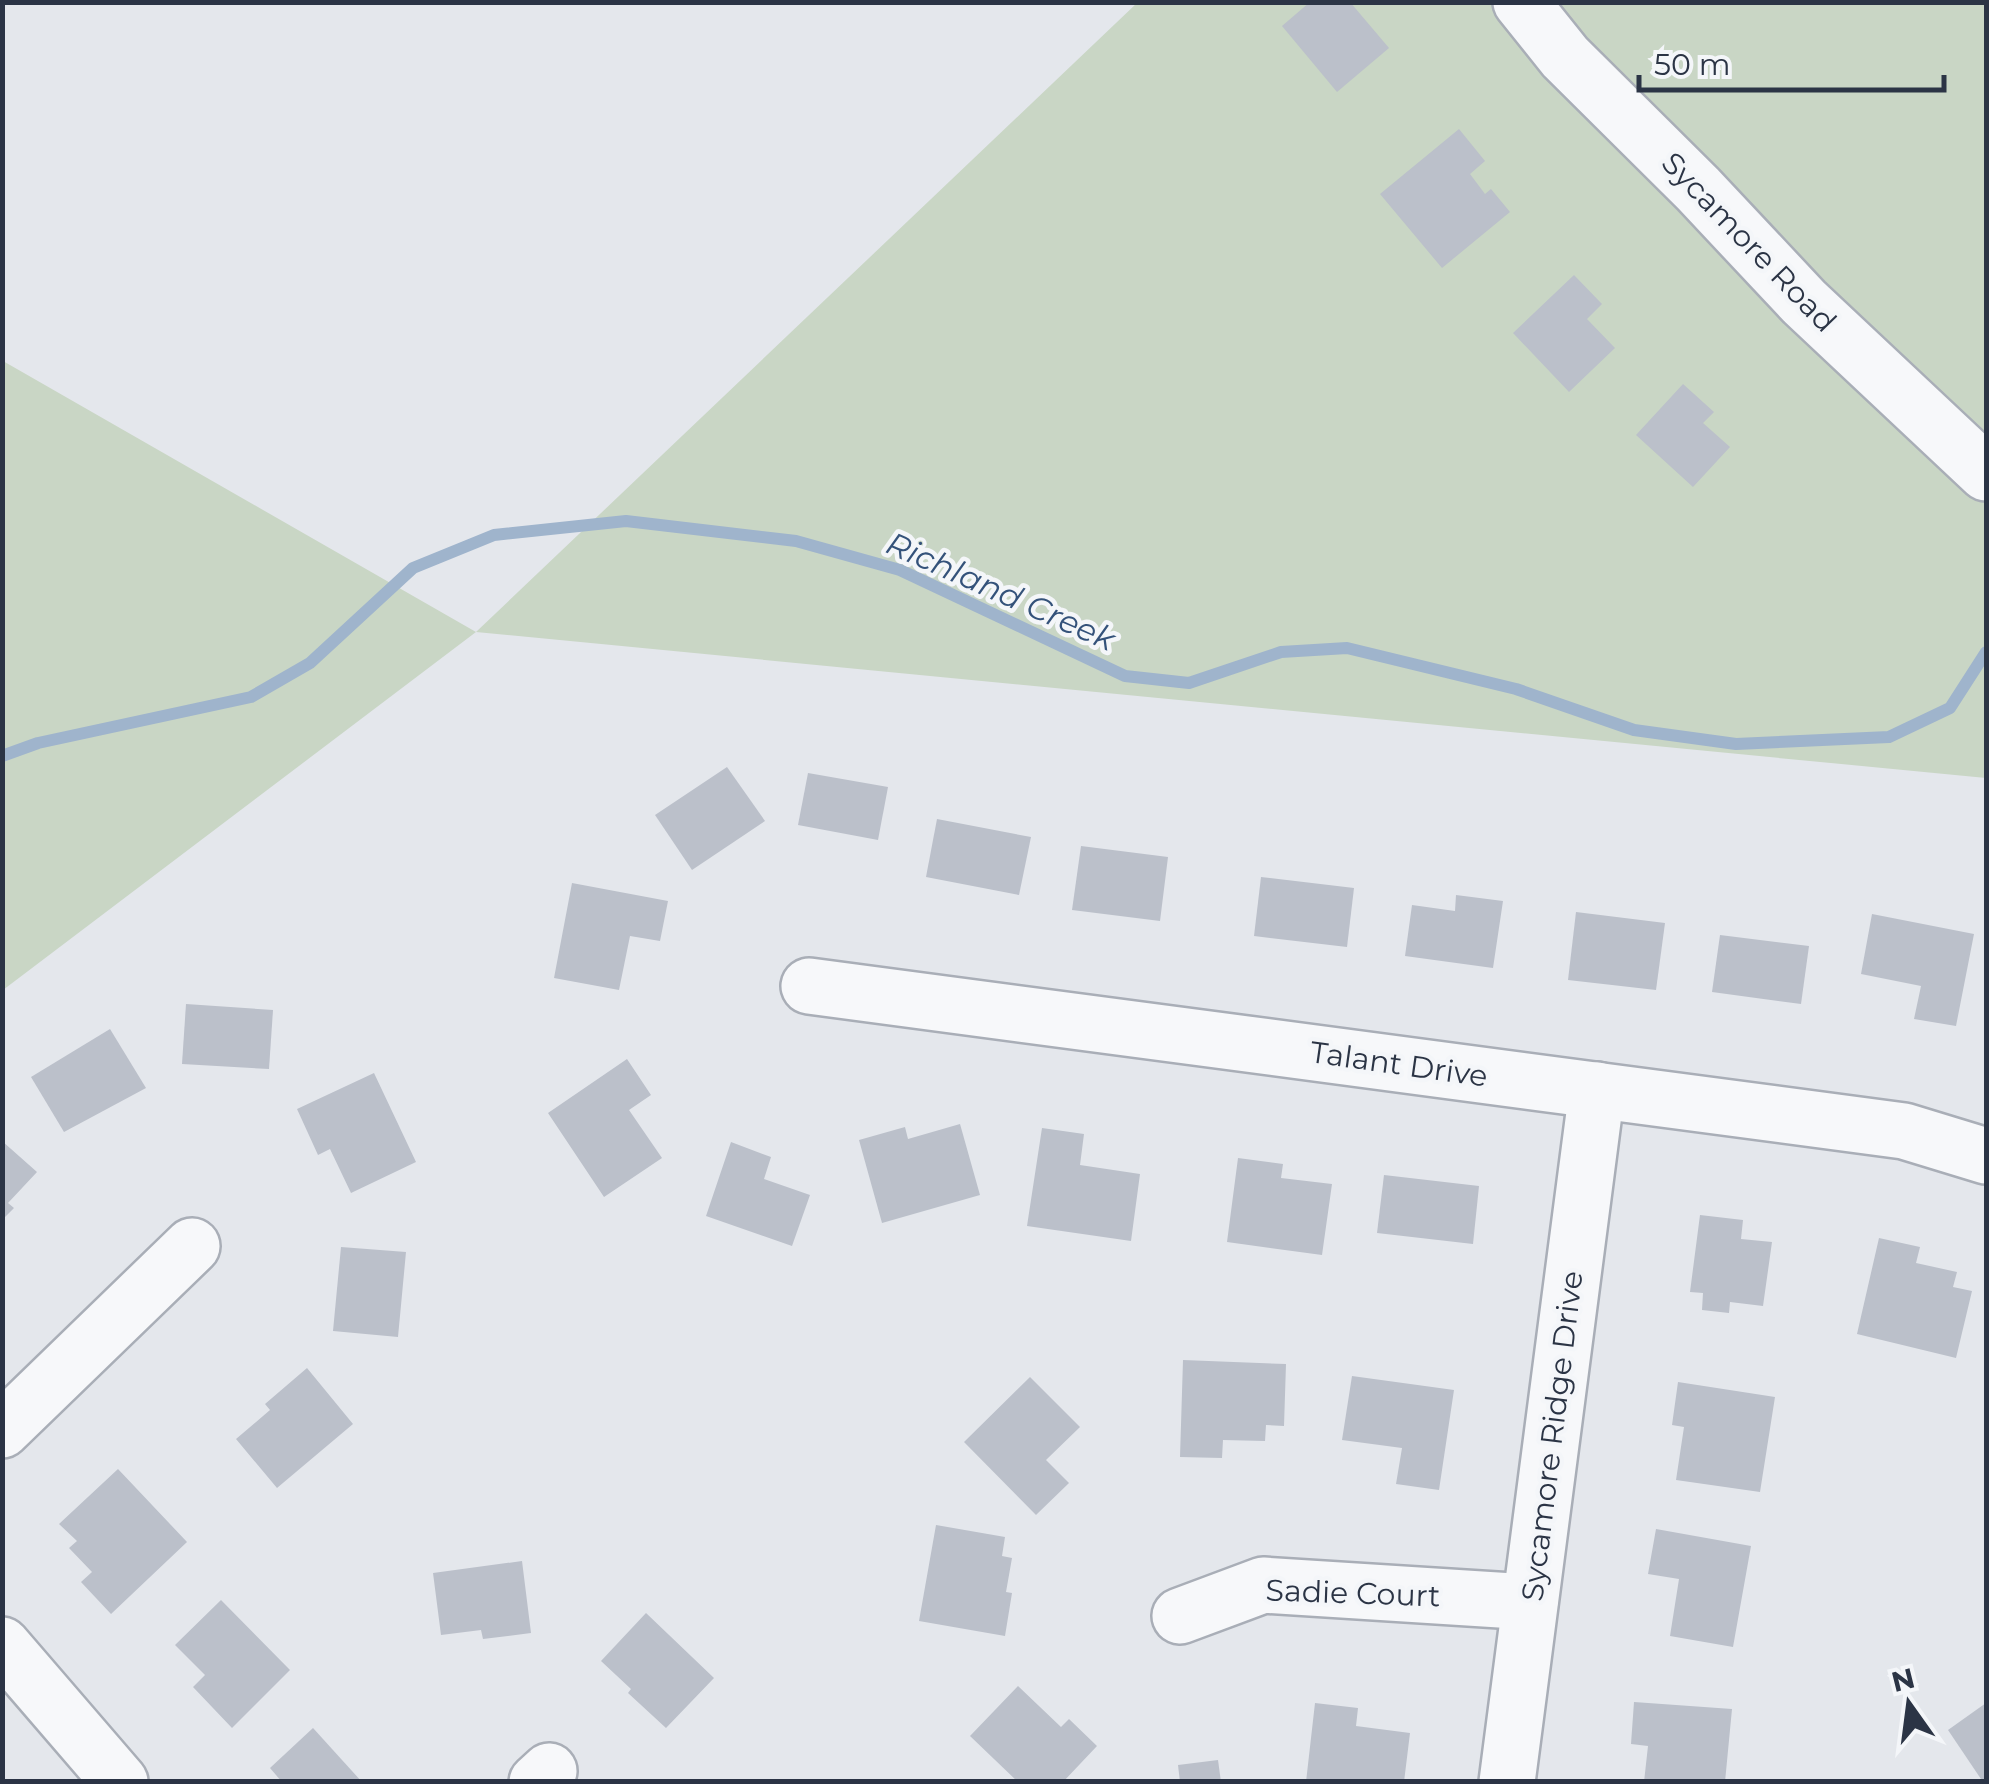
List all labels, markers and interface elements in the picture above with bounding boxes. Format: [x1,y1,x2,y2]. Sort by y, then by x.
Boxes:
scale bar [1639,30,1944,92]
text: 50 m [1654,46,1731,83]
street label: Sycamore Road [1654,144,1844,340]
water label: Richland Creek [881,523,1123,660]
street label: Talant Drive [1308,1033,1490,1095]
street label: Sycamore Ridge Drive [1513,1269,1591,1603]
street label: Sadie Court [1265,1571,1441,1615]
north arrow [1859,1654,1959,1754]
text: N [1888,1661,1918,1699]

